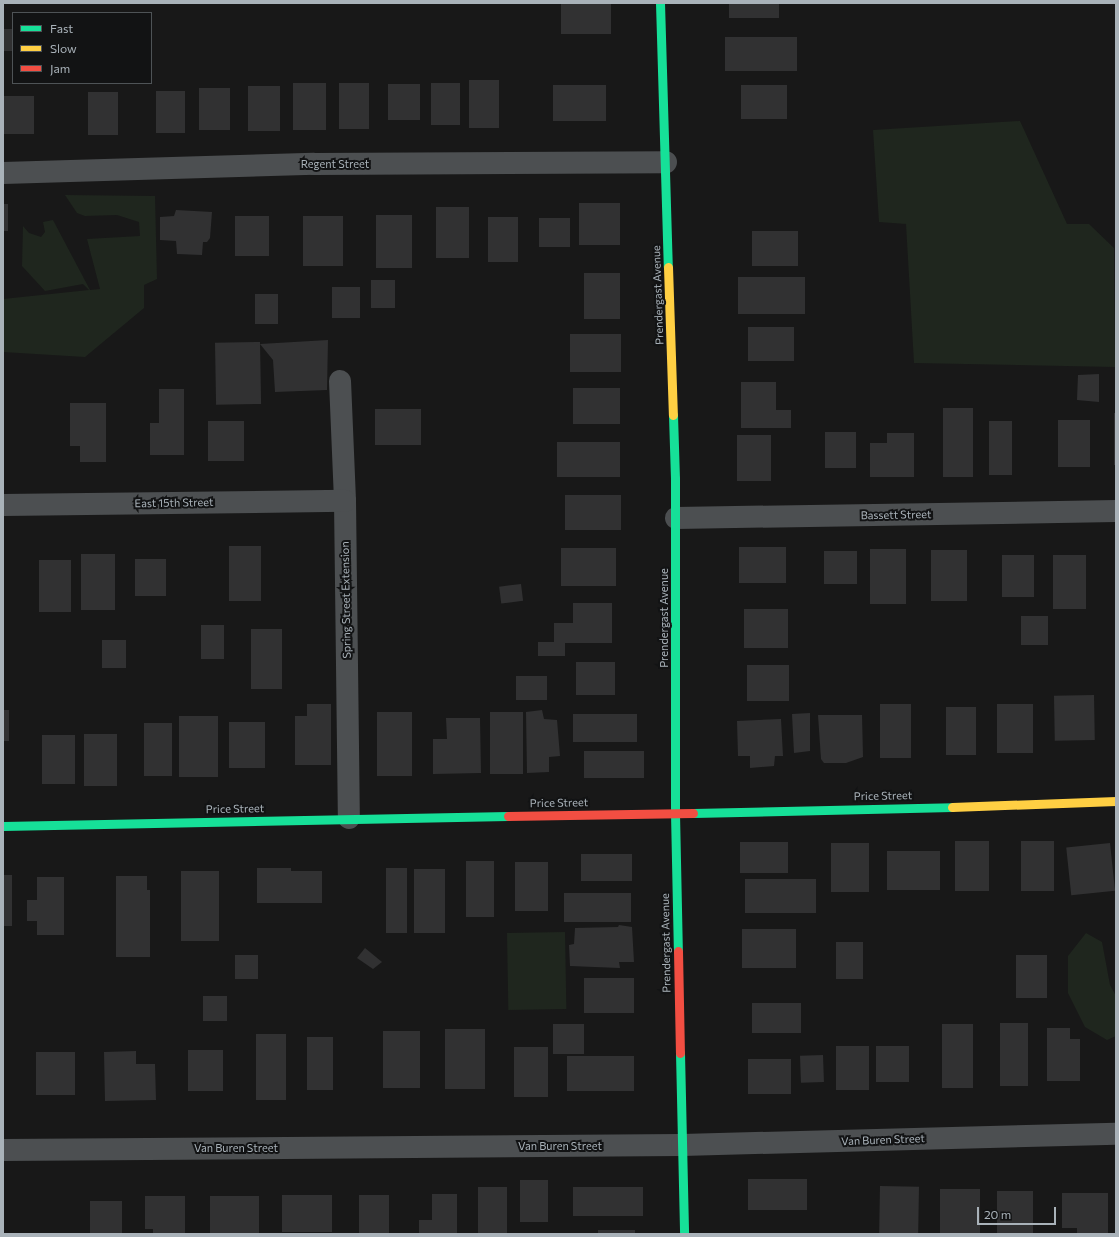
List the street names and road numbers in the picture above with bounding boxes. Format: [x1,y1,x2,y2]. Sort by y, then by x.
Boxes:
street label: Regent Street [301,157,369,171]
street label: Prendergast Avenue [650,245,666,345]
street label: East 15th Street [134,496,214,510]
street label: Bassett Street [860,508,932,522]
street label: Spring Street Extension [338,541,354,659]
street label: Prendergast Avenue [657,568,671,668]
street label: Price Street [854,789,912,803]
street label: Price Street [530,796,588,810]
street label: Price Street [206,802,264,816]
street label: Prendergast Avenue [659,893,673,993]
street label: Van Buren Street [841,1132,925,1148]
street label: Van Buren Street [518,1139,602,1153]
street label: Van Buren Street [194,1141,278,1155]

